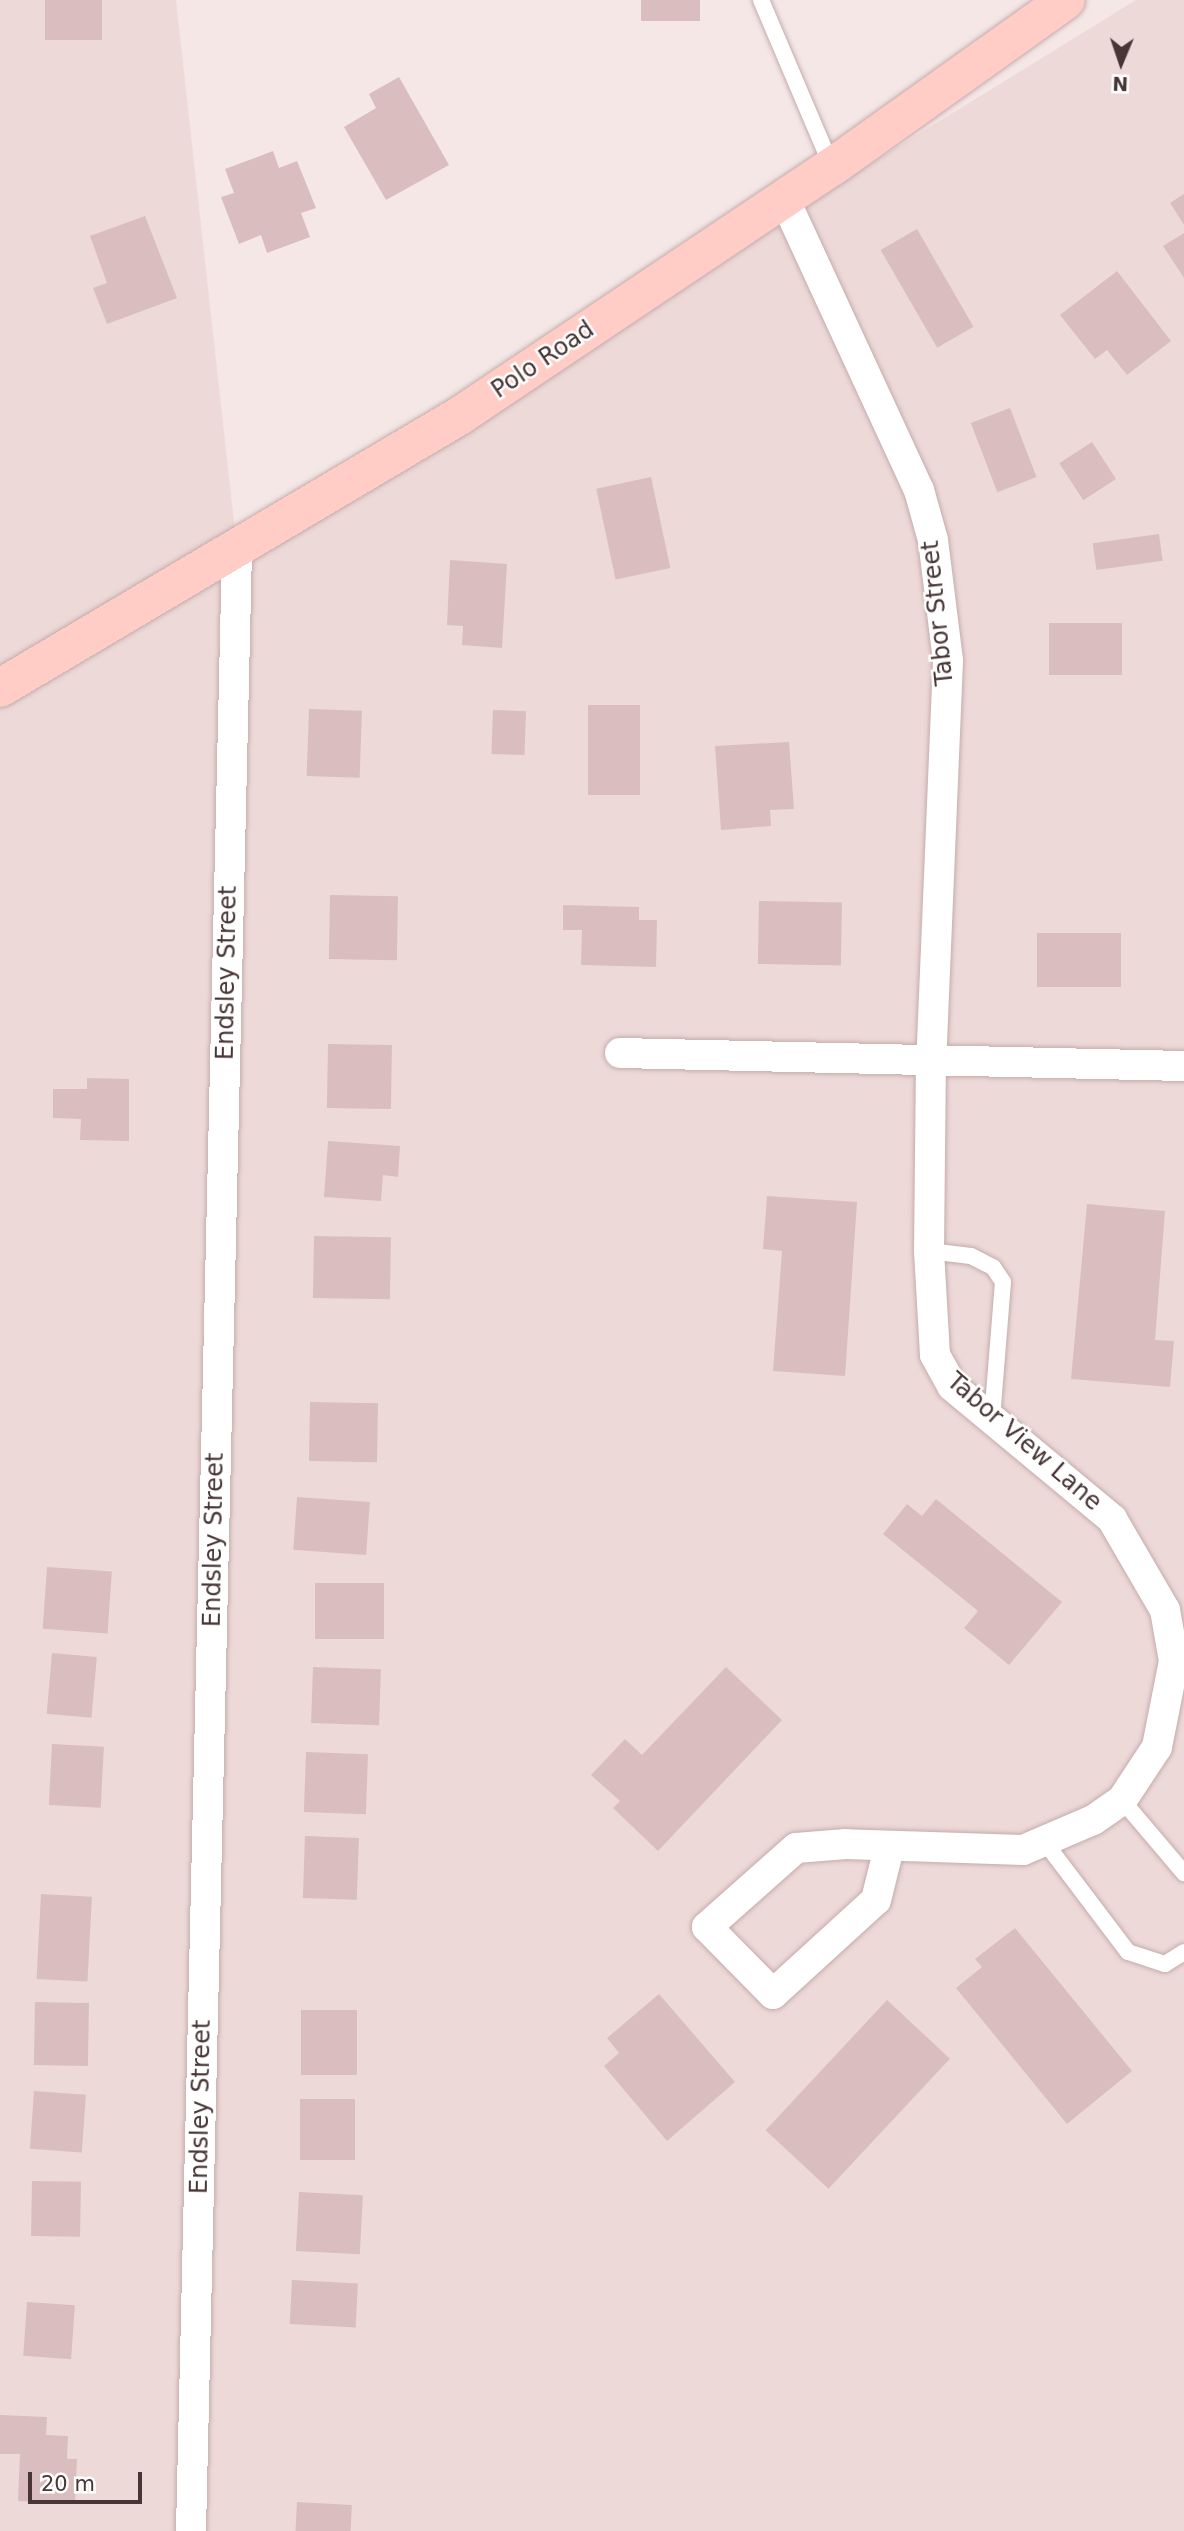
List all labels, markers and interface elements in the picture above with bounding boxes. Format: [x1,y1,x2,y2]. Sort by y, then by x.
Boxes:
north arrow [1086,28,1156,98]
text: N [1112,73,1129,95]
street label: Polo Road [486,315,600,405]
street label: Tabor Street [916,539,960,687]
street label: Endsley Street [211,886,243,1060]
street label: Tabor View Lane [941,1367,1107,1517]
street label: Endsley Street [198,1453,230,1627]
street label: Endsley Street [185,2020,217,2194]
scale bar [32,2458,145,2502]
text: 20 m [41,2472,95,2496]

